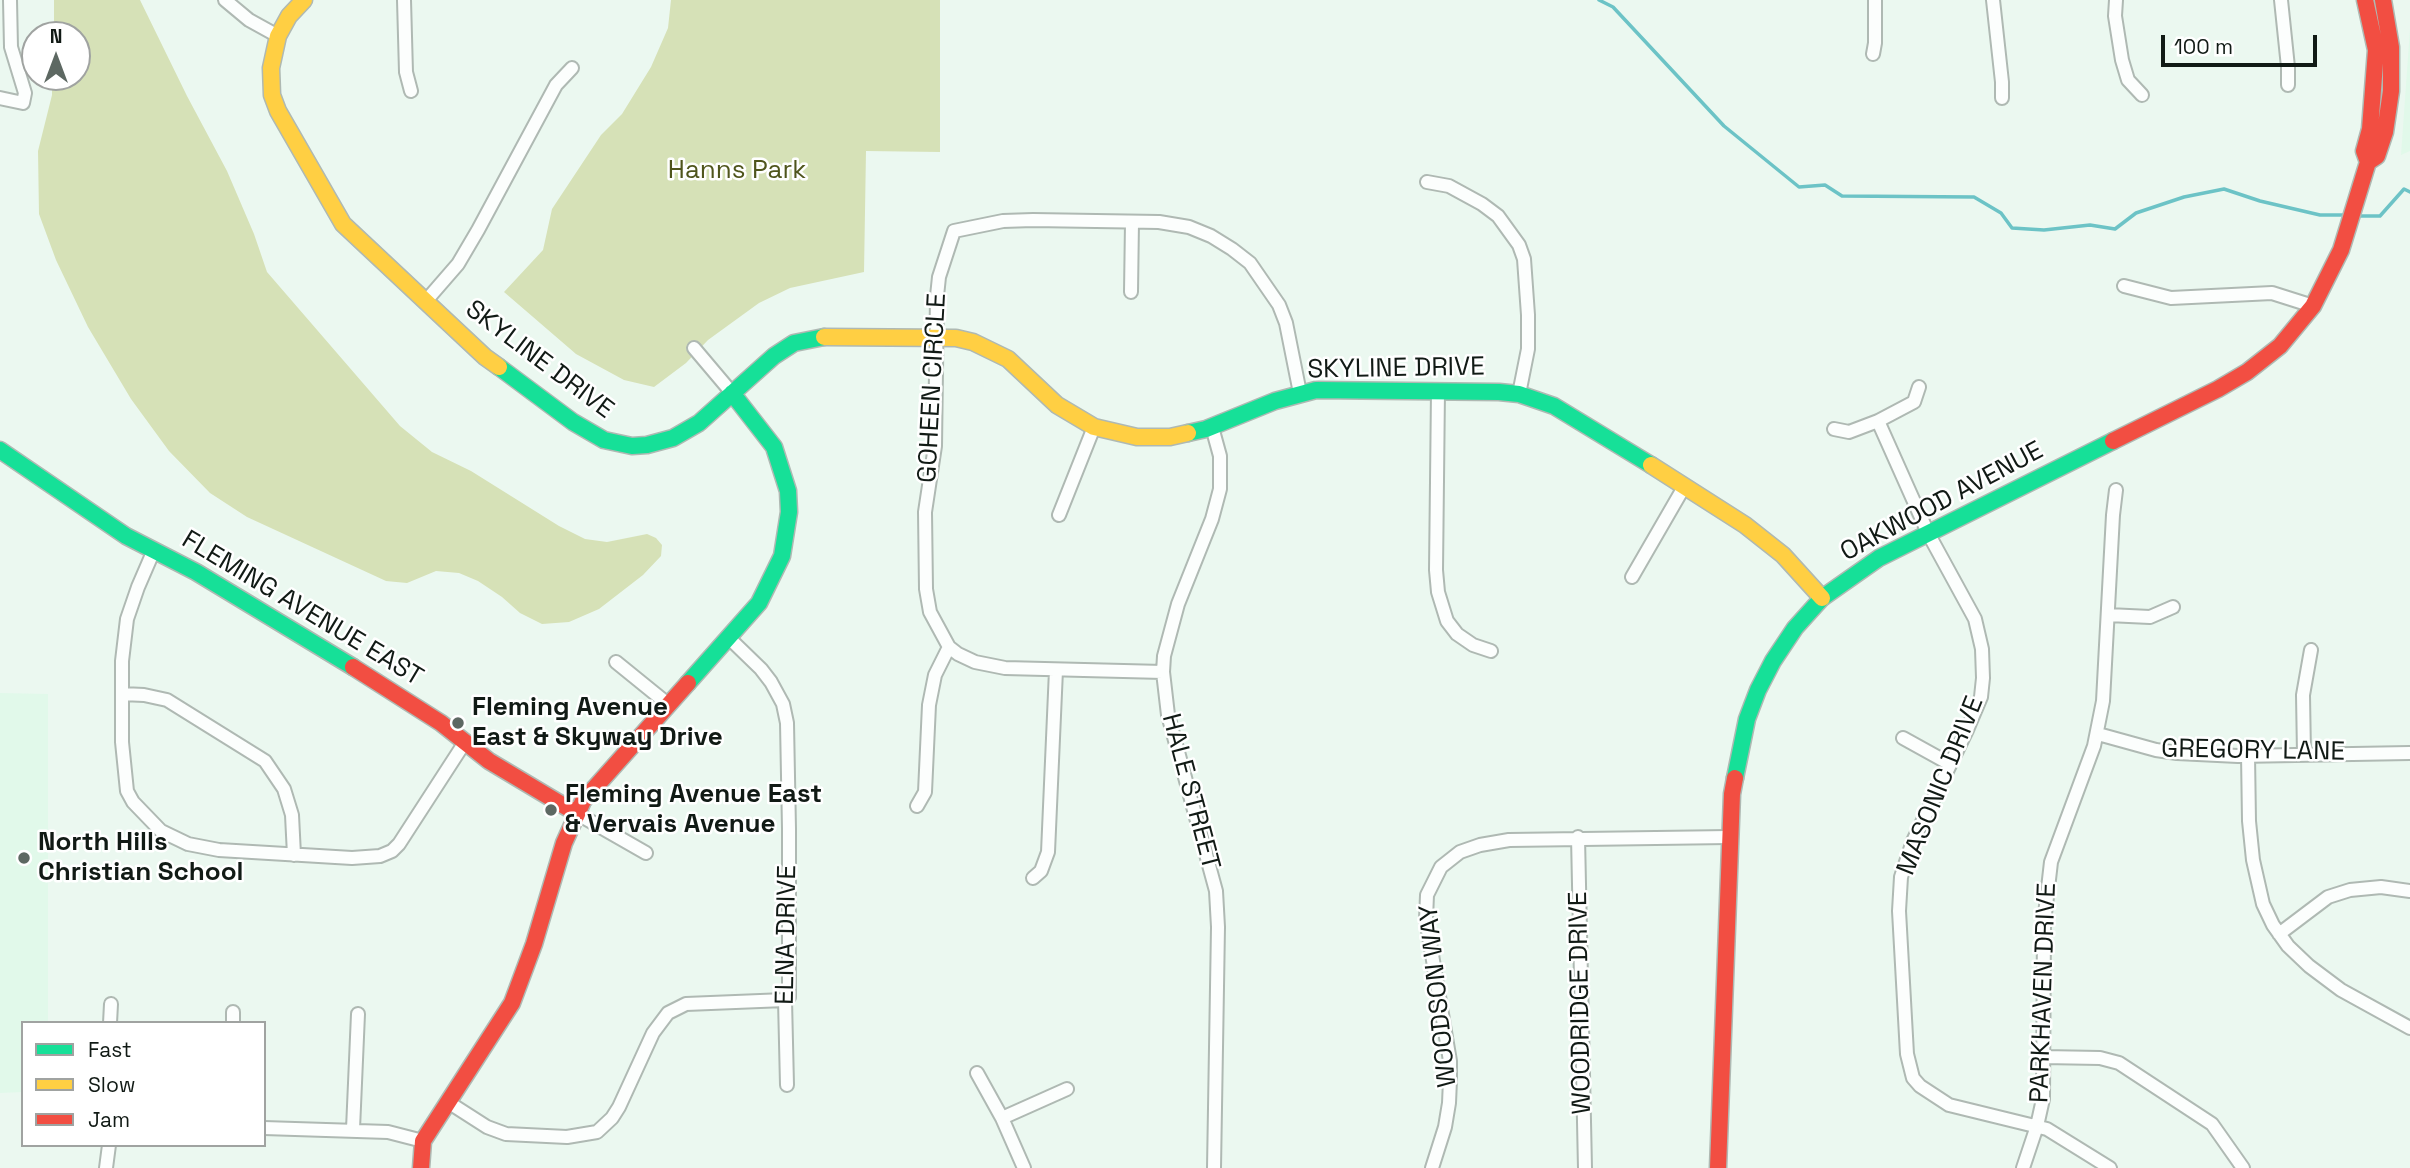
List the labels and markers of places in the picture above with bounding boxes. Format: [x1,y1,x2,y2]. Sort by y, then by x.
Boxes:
place label: Fleming Avenue East & Skyway Drive [472,692,723,754]
marker: Fleming Avenue East & Skyway Drive [450,715,466,731]
place label: Fleming Avenue East & Vervais Avenue [565,779,822,840]
marker: Fleming Avenue East & Vervais Avenue [543,802,559,818]
place label: North Hills Christian School [38,827,244,888]
marker: North Hills Christian School [16,850,32,866]

